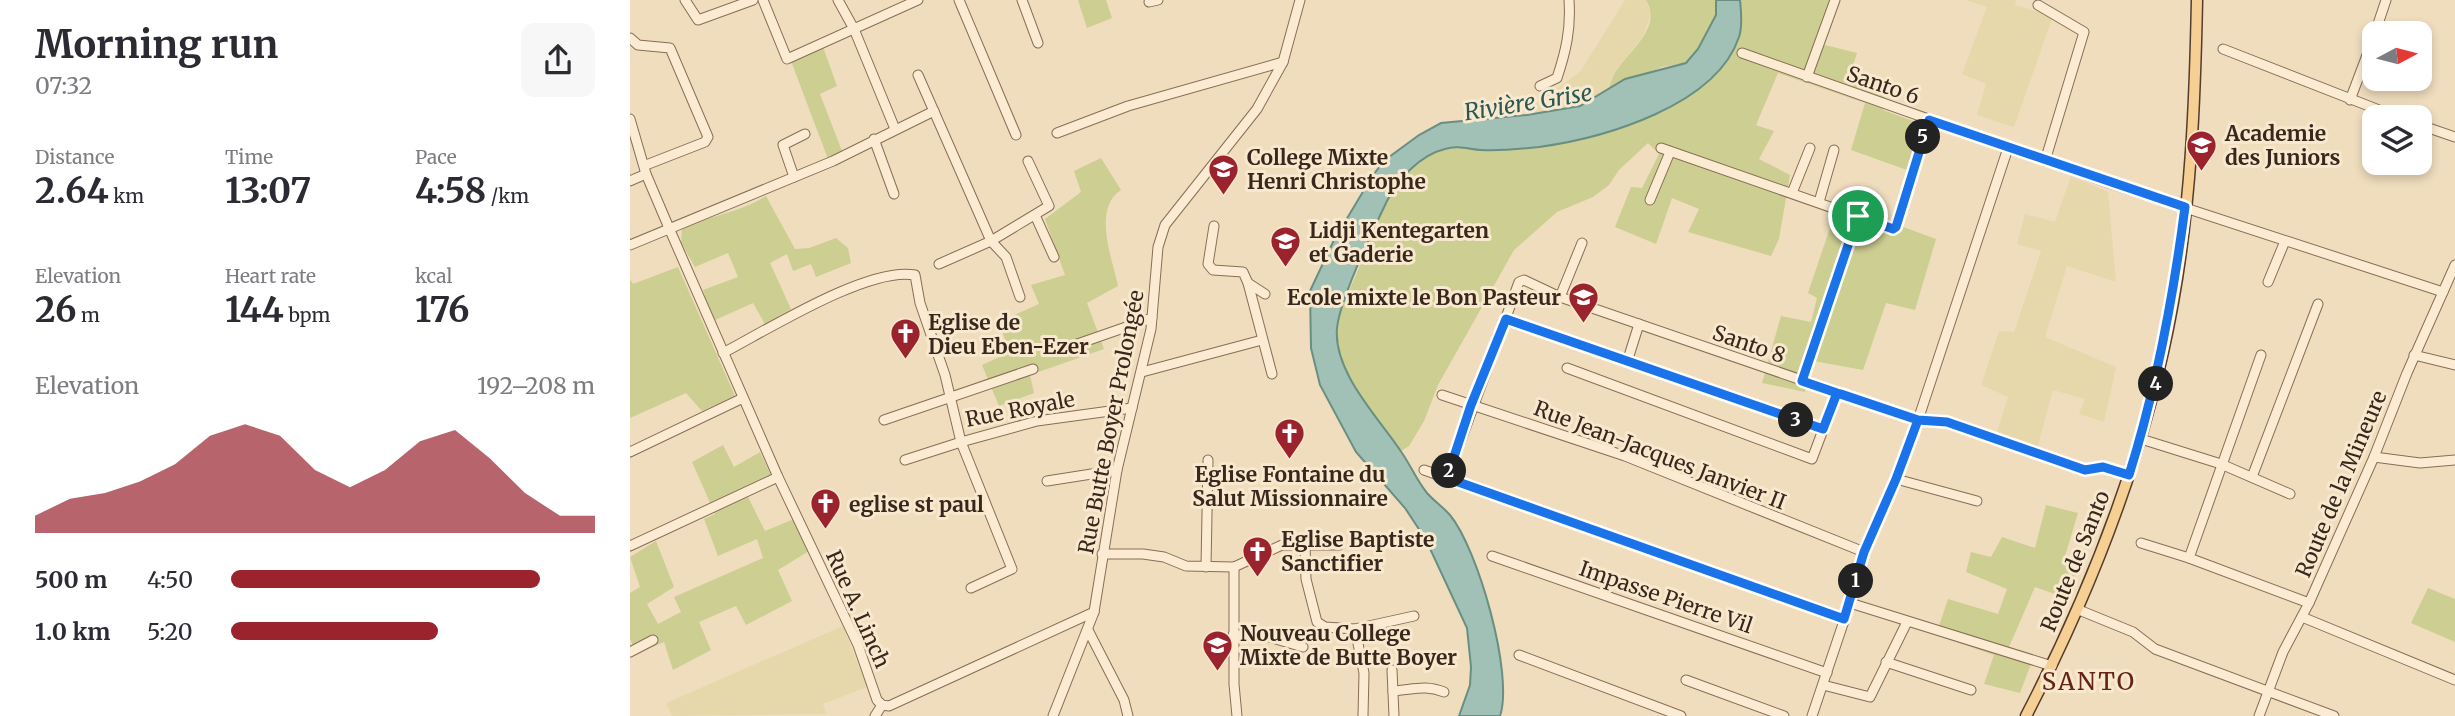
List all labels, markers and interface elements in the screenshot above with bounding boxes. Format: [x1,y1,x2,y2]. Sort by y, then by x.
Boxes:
text: Morning run [35,21,278,68]
north arrow [2362,21,2432,91]
map controls [2362,21,2432,175]
button: share [521,23,595,97]
street label: Santo 6 [1843,60,1923,110]
text: 07:32 [35,71,92,100]
water label: Rivière Grise [1462,78,1594,126]
button: layers [2362,105,2432,175]
pin: 5 [1906,120,1940,154]
place label: Academie des Juniors [2224,120,2341,171]
text: 5 [1917,124,1928,148]
school or university icon: Academie des Juniors [2185,128,2219,172]
place label: College Mixte Henri Christophe [1247,144,1426,195]
text: Distance [35,145,114,169]
text: Time [225,145,273,169]
text: Pace [415,145,457,169]
school or university icon: College Mixte Henri Christophe [1207,152,1241,196]
text: 2.64 [35,169,109,213]
text: 13:07 [225,169,311,213]
text: 4:58 [415,169,486,213]
text: km [109,184,144,208]
text: /km [486,184,529,208]
pin [1828,186,1888,246]
icon: arrive [1839,197,1877,235]
place label: Lidji Kentegarten et Gaderie [1309,217,1489,268]
school or university icon: Lidji Kentegarten et Gaderie [1269,225,1303,269]
text: Elevation [35,264,121,288]
text: Heart rate [225,264,316,288]
text: kcal [415,264,452,288]
school or university icon: Ecole mixte le Bon Pasteur [1567,280,1601,324]
place label: Ecole mixte le Bon Pasteur [1287,284,1561,311]
text: 26 [35,288,77,332]
text: 144 [225,288,284,332]
text: 176 [415,288,469,332]
street label: Rue Butte Boyer Prolongée [1072,288,1150,556]
text: m [77,303,100,327]
text: bpm [284,303,330,327]
place label: Eglise de Dieu Eben-Ezer [928,309,1089,360]
church icon: Eglise de Dieu Eben-Ezer [888,317,922,361]
street label: Santo 8 [1709,319,1789,369]
pin: 4 [2138,366,2174,402]
text: Elevation [35,371,139,400]
text: 192–208 m [477,371,595,400]
text: 4 [2149,371,2162,395]
street label: Rue Royale [963,385,1077,433]
street label: Route de la Mineure [2289,387,2393,581]
street label: Rue Jean-Jacques Janvier II [1530,394,1790,516]
pin: 3 [1778,402,1814,438]
text: 3 [1790,407,1801,431]
church icon: Eglise Fontaine du Salut Missionnaire [1273,417,1307,461]
pin: 2 [1432,454,1466,489]
text: 2 [1443,458,1454,482]
place label: Eglise Fontaine du Salut Missionnaire [1192,461,1388,512]
street label: Route de Santo [2034,486,2116,636]
church icon: eglise st paul [809,487,843,531]
place label: eglise st paul [849,491,984,518]
place label: Eglise Baptiste Sanctifier [1281,526,1434,577]
church icon: Eglise Baptiste Sanctifier [1241,534,1275,578]
street label: Rue A. Linch [820,546,896,672]
street label: Impasse Pierre Vil [1576,555,1757,640]
pin: 1 [1838,564,1874,598]
text: 500 m [35,565,107,594]
text: 4:50 [147,565,193,594]
text: 1 [1851,568,1860,592]
text: 1.0 km [35,617,110,646]
text: 5:20 [147,617,193,646]
place label: Nouveau College Mixte de Butte Boyer [1240,620,1457,671]
school or university icon: Nouveau College Mixte de Butte Boyer [1200,628,1234,672]
district label: SANTO [2042,666,2136,697]

